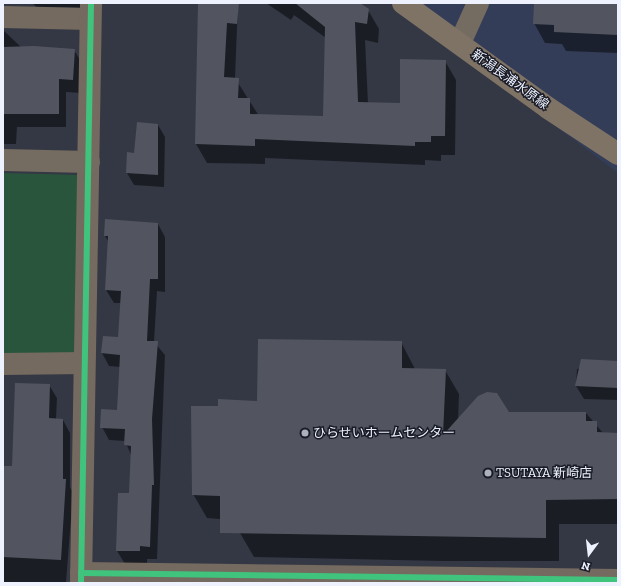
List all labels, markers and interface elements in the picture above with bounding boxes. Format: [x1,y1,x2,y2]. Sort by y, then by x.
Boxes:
street label: 新潟長浦水原線 [469,47,551,113]
place label: ひらせいホームセンター [313,425,456,441]
marker: ひらせいホームセンター [300,428,310,438]
place label: TSUTAYA 新崎店 [496,465,592,481]
marker: TSUTAYA 新崎店 [483,468,493,478]
north arrow [569,534,609,574]
text: N [580,559,591,573]

